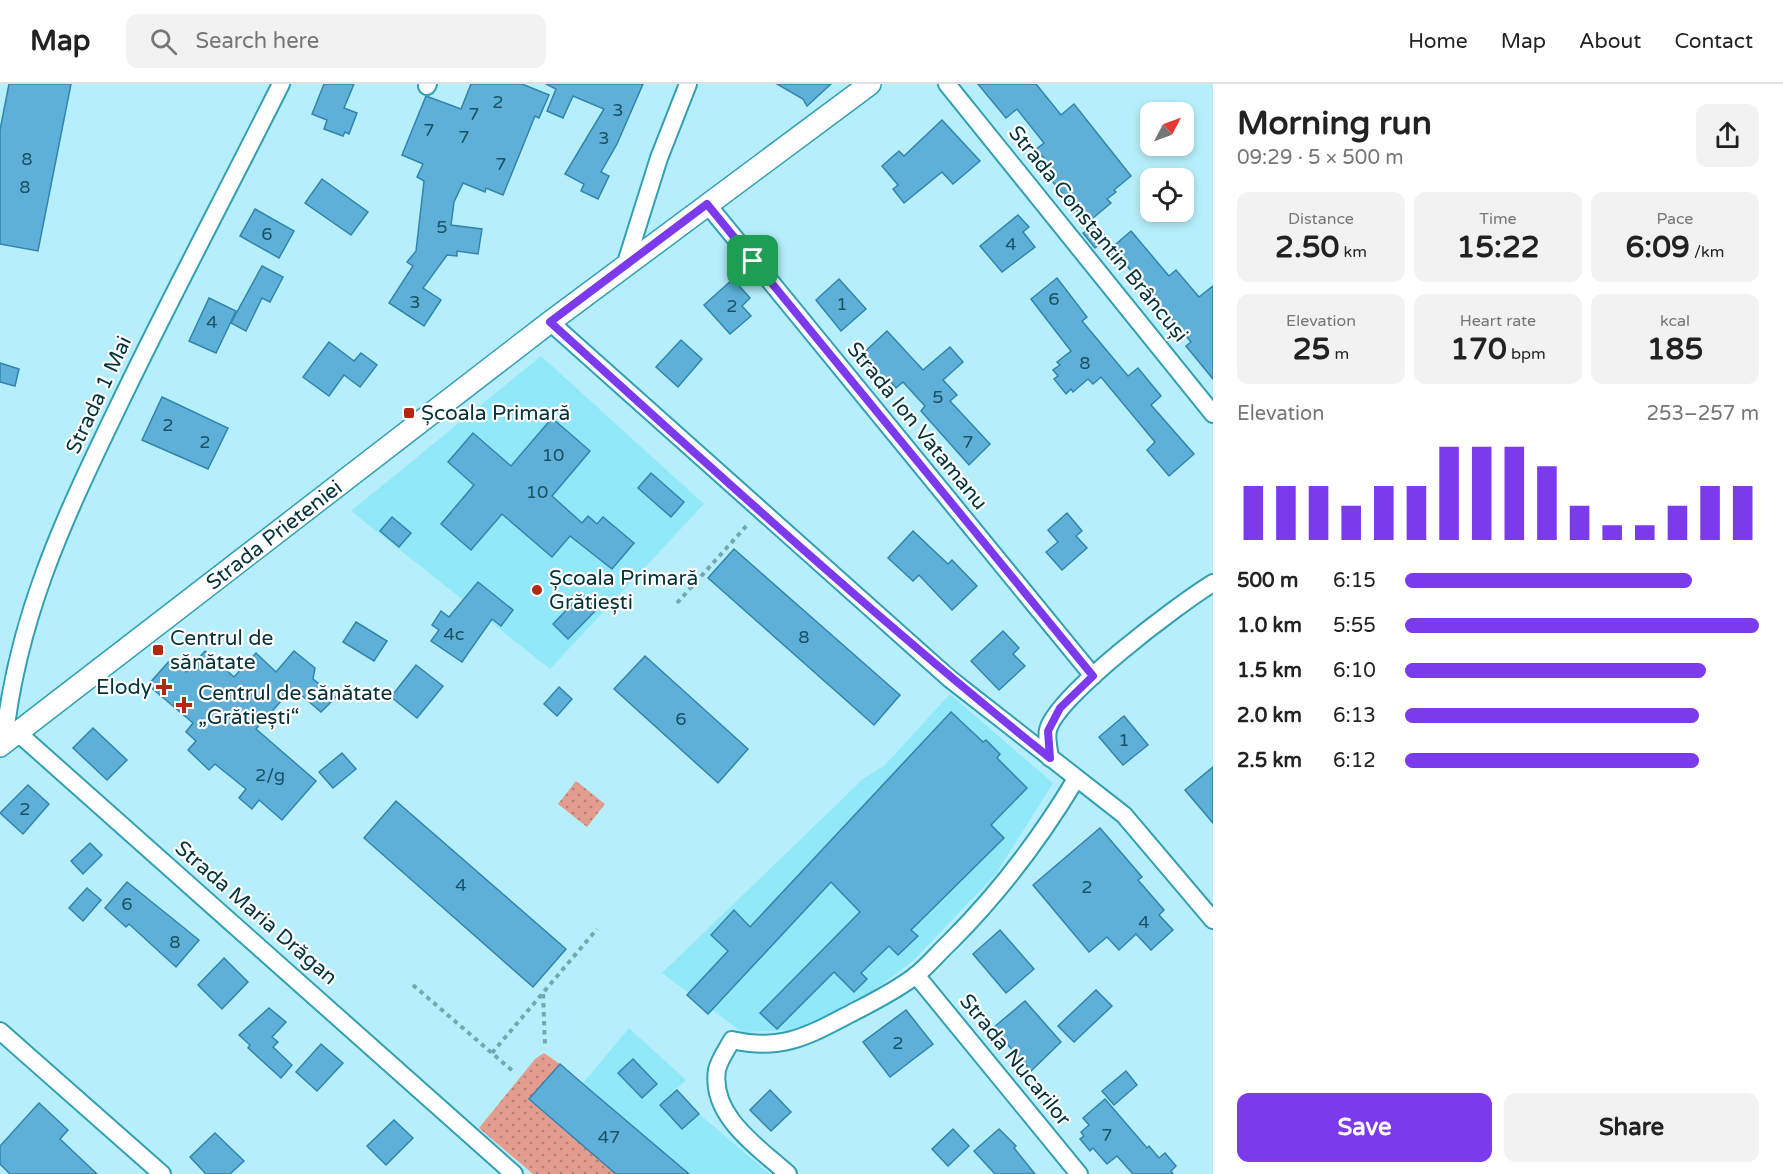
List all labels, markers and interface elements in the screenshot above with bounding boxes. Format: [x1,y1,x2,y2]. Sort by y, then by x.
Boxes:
search box [126,14,546,68]
text: Map [30,24,90,58]
icon: search [147,25,180,58]
text: Search here [195,28,319,54]
text: Home [1408,29,1468,54]
text: Map [1501,29,1546,54]
text: About [1579,29,1641,54]
text: Contact [1674,29,1753,54]
house number: 2 [492,91,504,113]
house number: 3 [612,99,624,121]
north arrow [1140,102,1194,156]
map controls [1140,102,1194,222]
house number: 7 [468,103,480,125]
text: Morning run [1237,104,1432,143]
button: share [1696,104,1759,167]
house number: 7 [423,119,435,141]
street label: Strada Constantin Brâncuși [1003,121,1193,347]
house number: 7 [458,126,470,148]
house number: 3 [598,127,610,149]
text: 09:29 · 5 × 500 m [1237,146,1404,170]
house number: 8 [21,148,33,170]
house number: 7 [495,153,507,175]
button: locate [1140,168,1194,222]
house number: 8 [19,176,31,198]
text: Distance [1288,209,1354,229]
text: Time [1479,209,1517,229]
text: Pace [1657,209,1693,229]
house number: 5 [436,216,448,238]
house number: 6 [261,223,273,245]
text: 2.50 [1275,229,1339,266]
text: 15:22 [1456,229,1540,266]
text: 6:09 [1626,229,1690,266]
house number: 4 [1005,233,1017,255]
pin [727,235,778,286]
text: km [1339,242,1367,262]
text: /km [1690,242,1724,262]
icon: arrive [736,244,769,277]
house number: 6 [1048,288,1060,310]
house number: 3 [409,291,421,313]
house number: 1 [836,293,848,315]
house number: 2 [726,295,738,317]
house number: 4 [206,311,218,333]
text: Elevation [1286,311,1356,331]
text: Heart rate [1460,311,1536,331]
text: kcal [1660,311,1690,331]
text: 25 [1293,331,1330,368]
text: 170 [1450,331,1507,368]
text: 185 [1647,331,1703,368]
street label: Strada 1 Mai [61,332,137,458]
street label: Strada Ion Vatamanu [842,337,992,515]
text: m [1330,344,1349,364]
text: bpm [1507,344,1546,364]
house number: 8 [1079,352,1091,374]
house number: 5 [932,386,944,408]
place label: Școala Primară [421,401,570,426]
text: Elevation [1237,402,1324,426]
text: 253–257 m [1646,402,1759,426]
marker: Școala Primară [402,406,416,420]
house number: 2 [162,414,174,436]
house number: 2 [199,431,211,453]
house number: 7 [962,431,974,453]
house number: 10 [542,444,564,466]
street label: Strada Prieteniei [201,474,347,595]
house number: 10 [526,481,548,503]
place label: Școala Primară Grătiești [549,566,698,615]
text: 500 m [1237,569,1298,593]
text: 6:15 [1333,569,1376,593]
marker: Școala Primară Grătiești [530,583,544,597]
text: 1.0 km [1237,614,1302,638]
text: 5:55 [1333,614,1376,638]
house number: 4c [444,623,464,645]
place label: Centrul de sănătate [170,626,273,675]
house number: 8 [798,626,810,648]
marker: Centrul de sănătate [151,643,165,657]
text: 1.5 km [1237,659,1302,683]
text: 6:10 [1333,659,1376,683]
place label: Elody [96,675,152,700]
marker: Elody [157,680,171,694]
place label: Centrul de sănătate „Grătiești“ [198,681,392,730]
marker: Centrul de sănătate „Grătiești“ [175,696,193,714]
text: 2.0 km [1237,704,1302,728]
text: 6:13 [1333,704,1376,728]
house number: 6 [675,708,687,730]
house number: 1 [1118,729,1130,751]
text: 2.5 km [1237,749,1302,773]
text: 6:12 [1333,749,1376,773]
house number: 2/g [255,764,285,786]
house number: 2 [19,798,31,820]
street label: Strada Maria Drăgan [170,836,342,990]
house number: 4 [455,874,467,896]
house number: 2 [1081,876,1093,898]
house number: 6 [121,893,133,915]
house number: 4 [1138,911,1150,933]
house number: 8 [169,931,181,953]
street label: Strada Nucarilor [954,989,1076,1131]
house number: 2 [892,1032,904,1054]
button: Save [1237,1093,1492,1162]
button: Share [1504,1093,1759,1162]
house number: 7 [1101,1124,1113,1146]
house number: 47 [598,1126,620,1148]

